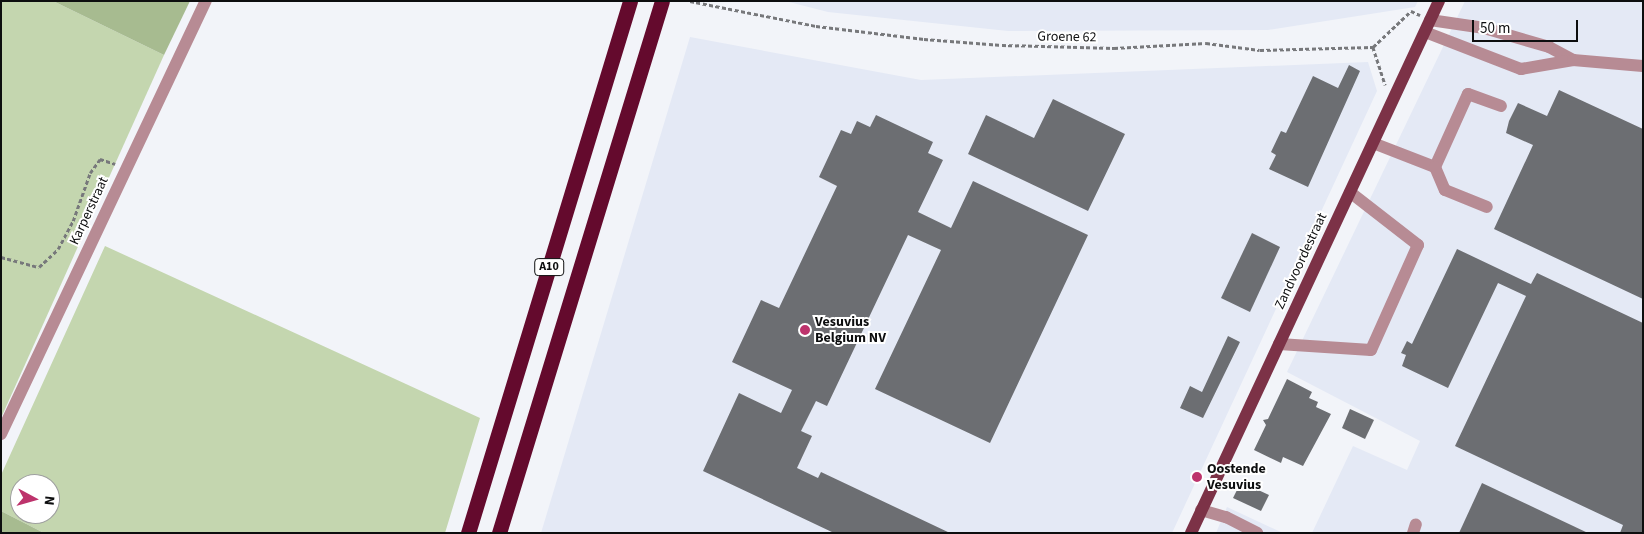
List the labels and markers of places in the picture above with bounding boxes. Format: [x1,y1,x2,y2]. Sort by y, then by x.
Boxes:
place label: Vesuvius Belgium NV [815,314,886,347]
marker: Vesuvius Belgium NV [799,324,811,336]
place label: Oostende Vesuvius [1207,461,1266,494]
marker: Oostende Vesuvius [1191,471,1203,483]

